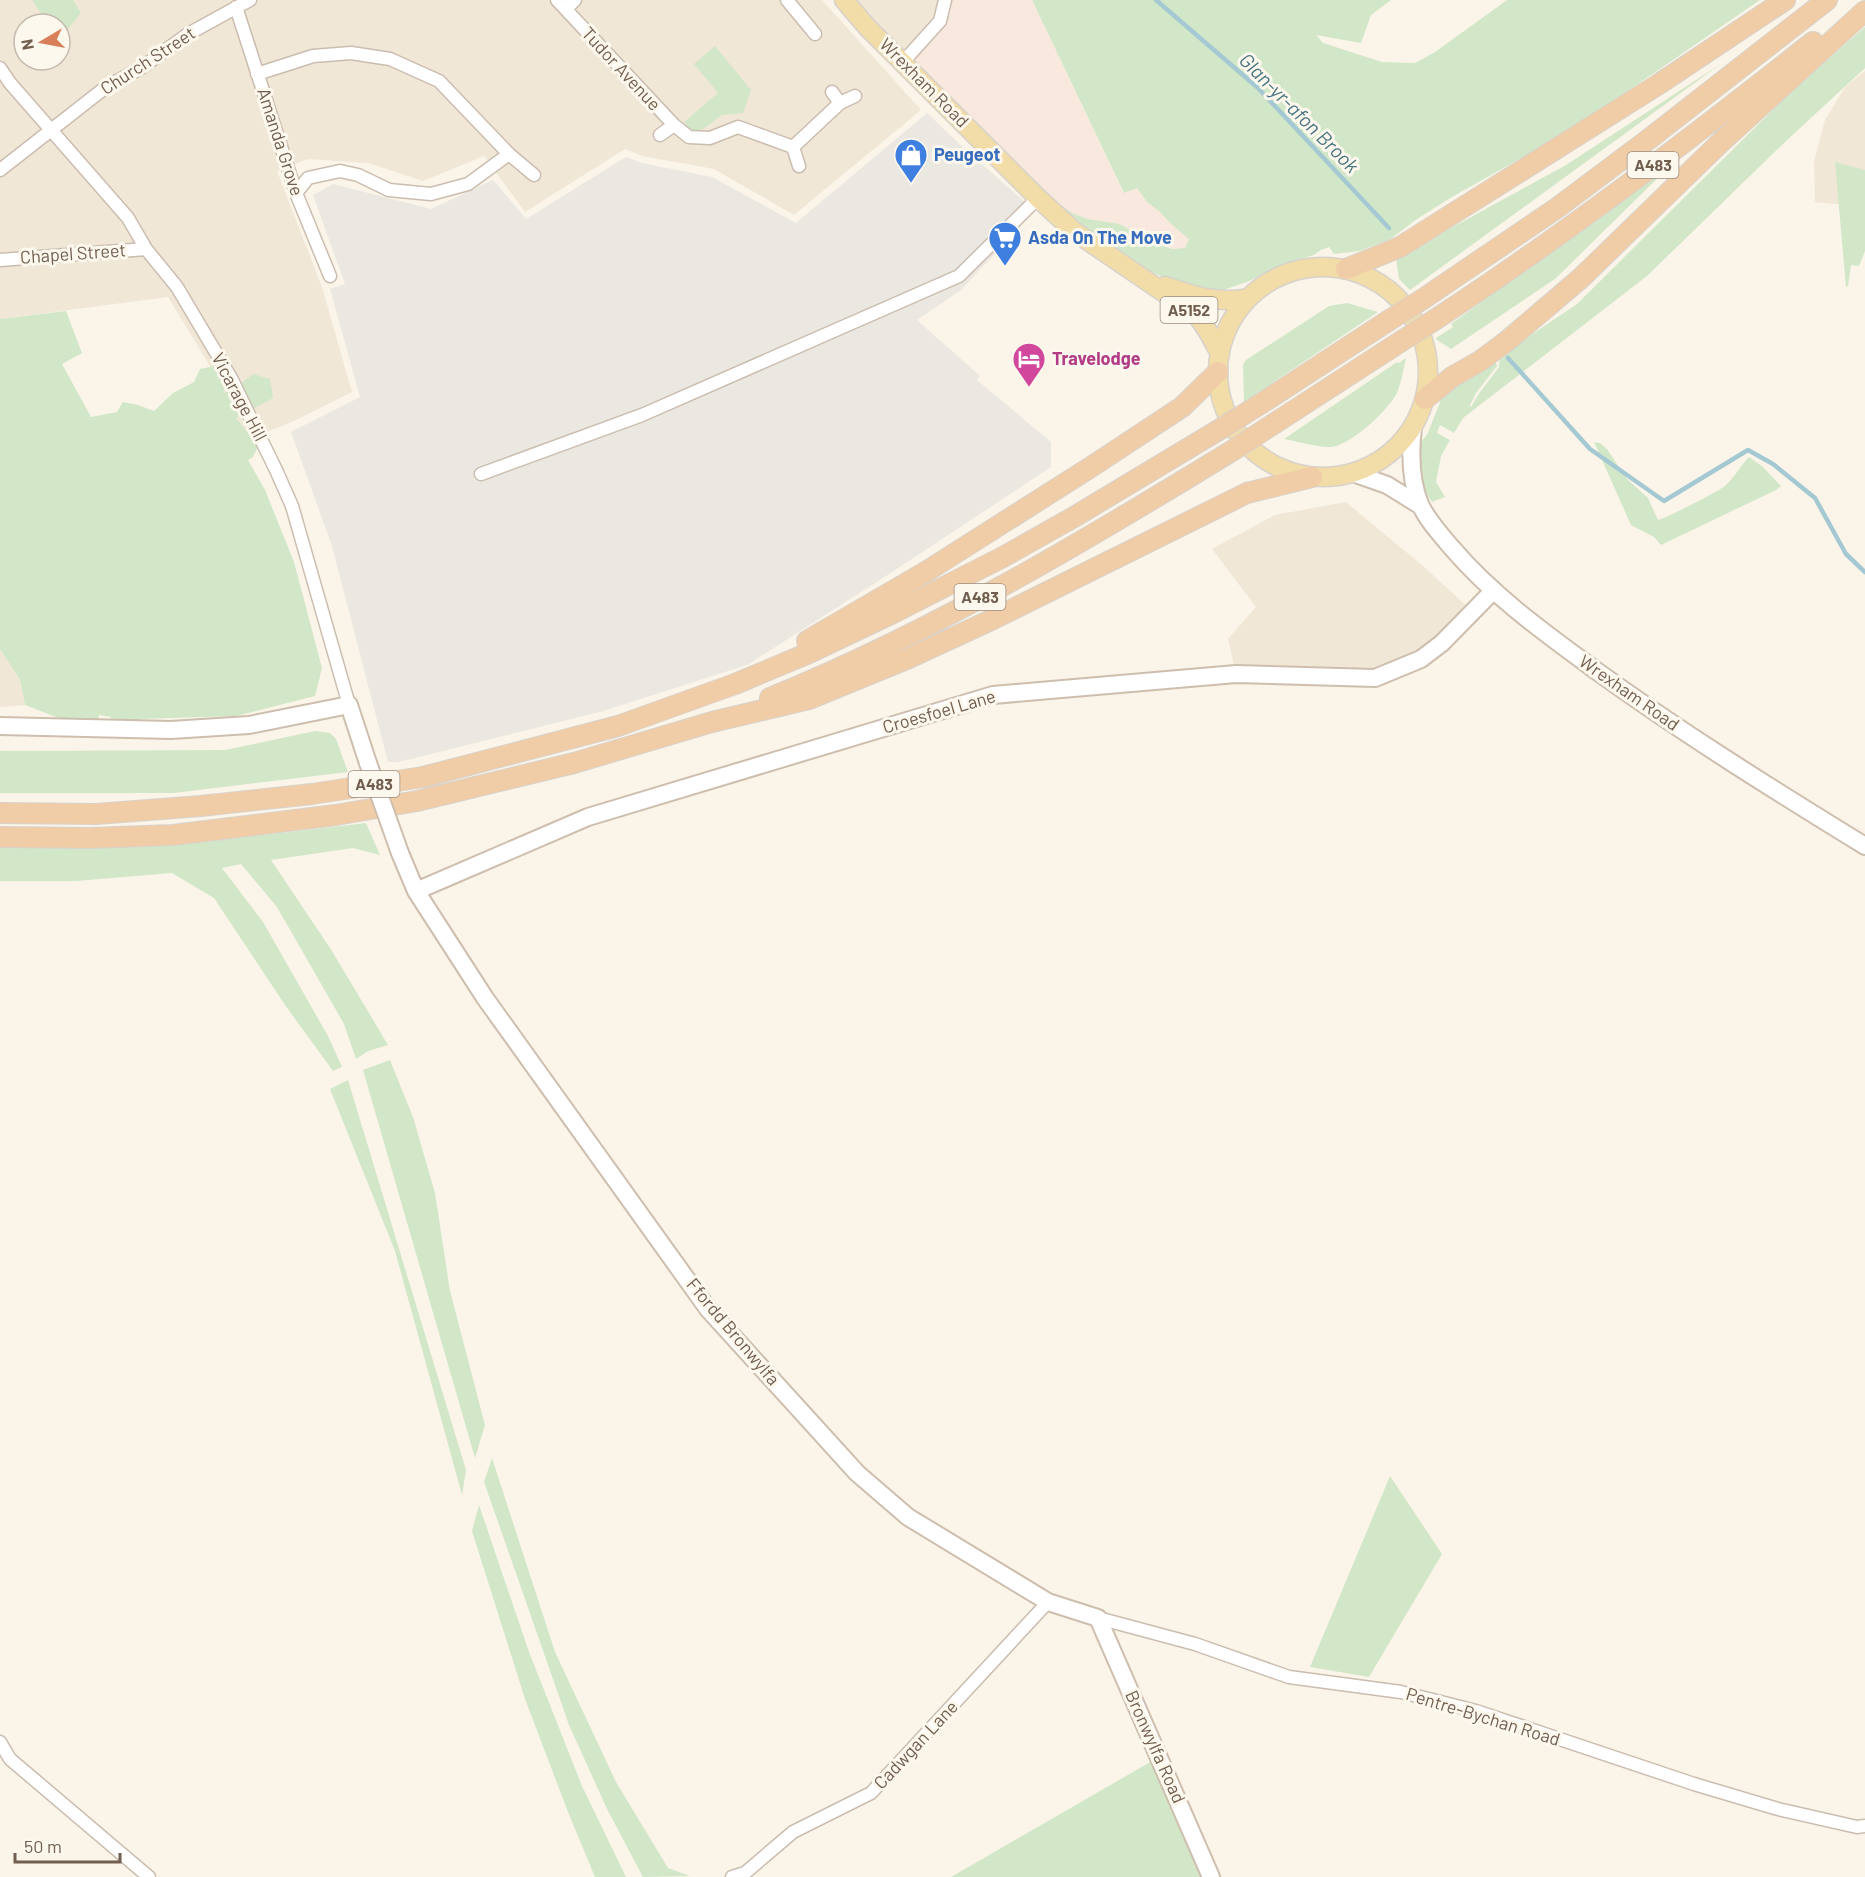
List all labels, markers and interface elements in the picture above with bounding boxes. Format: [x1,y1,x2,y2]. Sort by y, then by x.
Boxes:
north arrow [12,12,72,72]
street label: Church Street [96,21,199,99]
street label: Tudor Avenue [578,22,666,115]
street label: Wrexham Road [875,33,974,132]
text: N [16,38,37,52]
water label: Glan-yr-afon Brook [1235,47,1365,177]
street label: Amanda Grove [253,85,309,198]
shop icon: Peugeot [893,137,929,184]
place label: Peugeot [934,143,1000,165]
road number: A483 [1628,152,1678,178]
supermarket icon: Asda On The Move [987,220,1023,267]
place label: Asda On The Move [1028,226,1172,248]
street label: Chapel Street [19,238,127,268]
road number: A5152 [1160,297,1218,323]
hotel icon: Travelodge [1011,341,1047,388]
place label: Travelodge [1052,347,1141,369]
street label: Vicarage Hill [207,349,272,444]
road number: A483 [954,584,1006,610]
street label: Wrexham Road [1575,650,1684,735]
street label: Croesfoel Lane [880,684,998,738]
road number: A483 [348,771,400,797]
street label: Ffordd Bronwylfa [683,1273,785,1389]
street label: Pentre-Bychan Road [1404,1682,1563,1750]
street label: Bronwylfa Road [1121,1687,1191,1806]
street label: Cadwgan Lane [869,1695,962,1793]
scale bar [15,1826,120,1864]
text: 50 m [24,1835,62,1857]

